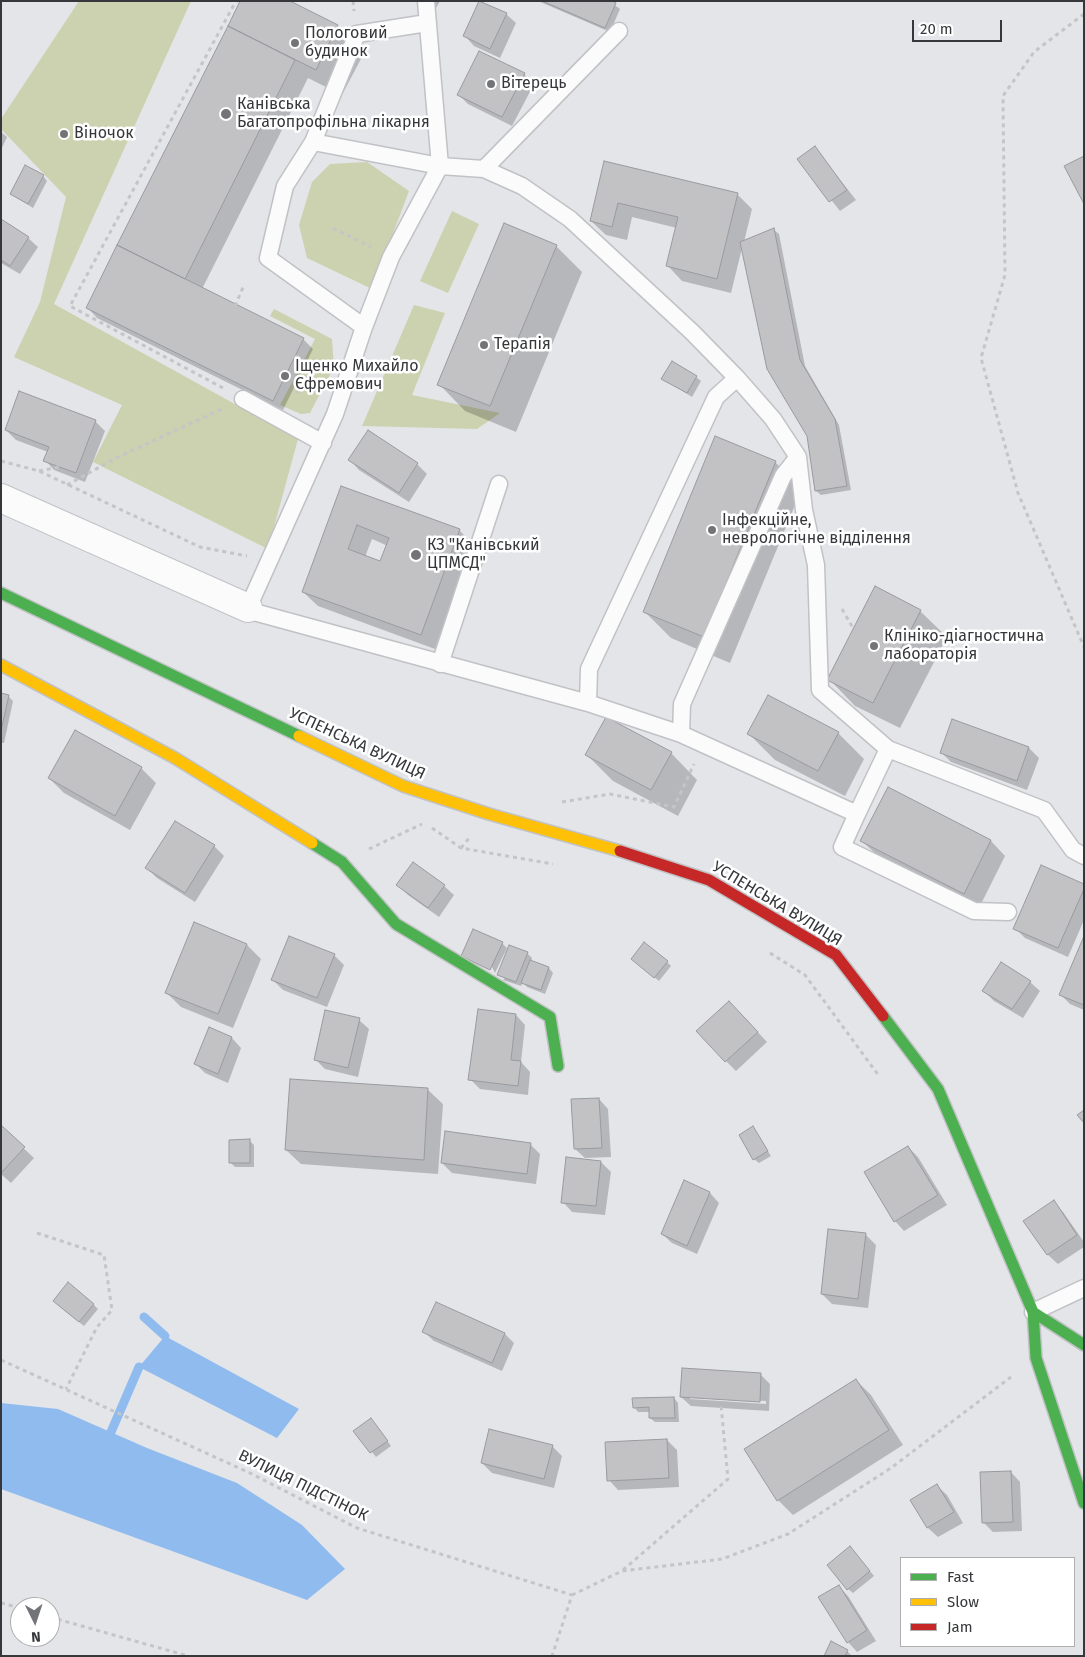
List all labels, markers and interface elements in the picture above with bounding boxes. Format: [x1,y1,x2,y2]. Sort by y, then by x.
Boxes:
scale bar [915,10,1005,42]
text: 20 m [920,20,953,38]
place label: Пологовий будинок [305,24,388,62]
marker: Пологовий будинок [289,37,301,49]
place label: Вітерець [501,74,567,94]
marker: Вітерець [485,78,497,90]
place label: Канівська Багатопрофільна лікарня [237,95,430,133]
marker: Канівська Багатопрофільна лікарня [219,107,233,121]
place label: Віночок [74,124,134,144]
marker: Віночок [58,128,70,140]
place label: Терапія [494,335,551,355]
marker: Терапія [478,339,490,351]
place label: Іщенко Михайло Єфремович [295,357,419,395]
marker: Іщенко Михайло Єфремович [279,370,291,382]
place label: Інфекційне, неврологічне відділення [722,511,911,549]
marker: Інфекційне, неврологічне відділення [706,524,718,536]
place label: КЗ "Канівський ЦПМСД" [427,536,540,574]
marker: КЗ "Канівський ЦПМСД" [409,548,423,562]
place label: Клініко-діагностична лабораторія [884,627,1044,665]
marker: Клініко-діагностична лабораторія [868,640,880,652]
street label: УСПЕНСЬКА ВУЛИЦЯ [286,704,428,784]
street label: УСПЕНСЬКА ВУЛИЦЯ [709,858,845,950]
street label: ВУЛИЦЯ ПІДСТІНОК [235,1446,371,1526]
legend [900,1557,1075,1647]
text: Fast [947,1568,974,1586]
text: Slow [947,1593,979,1611]
north arrow [10,1597,60,1647]
text: Jam [947,1618,973,1636]
text: N [31,1628,41,1645]

